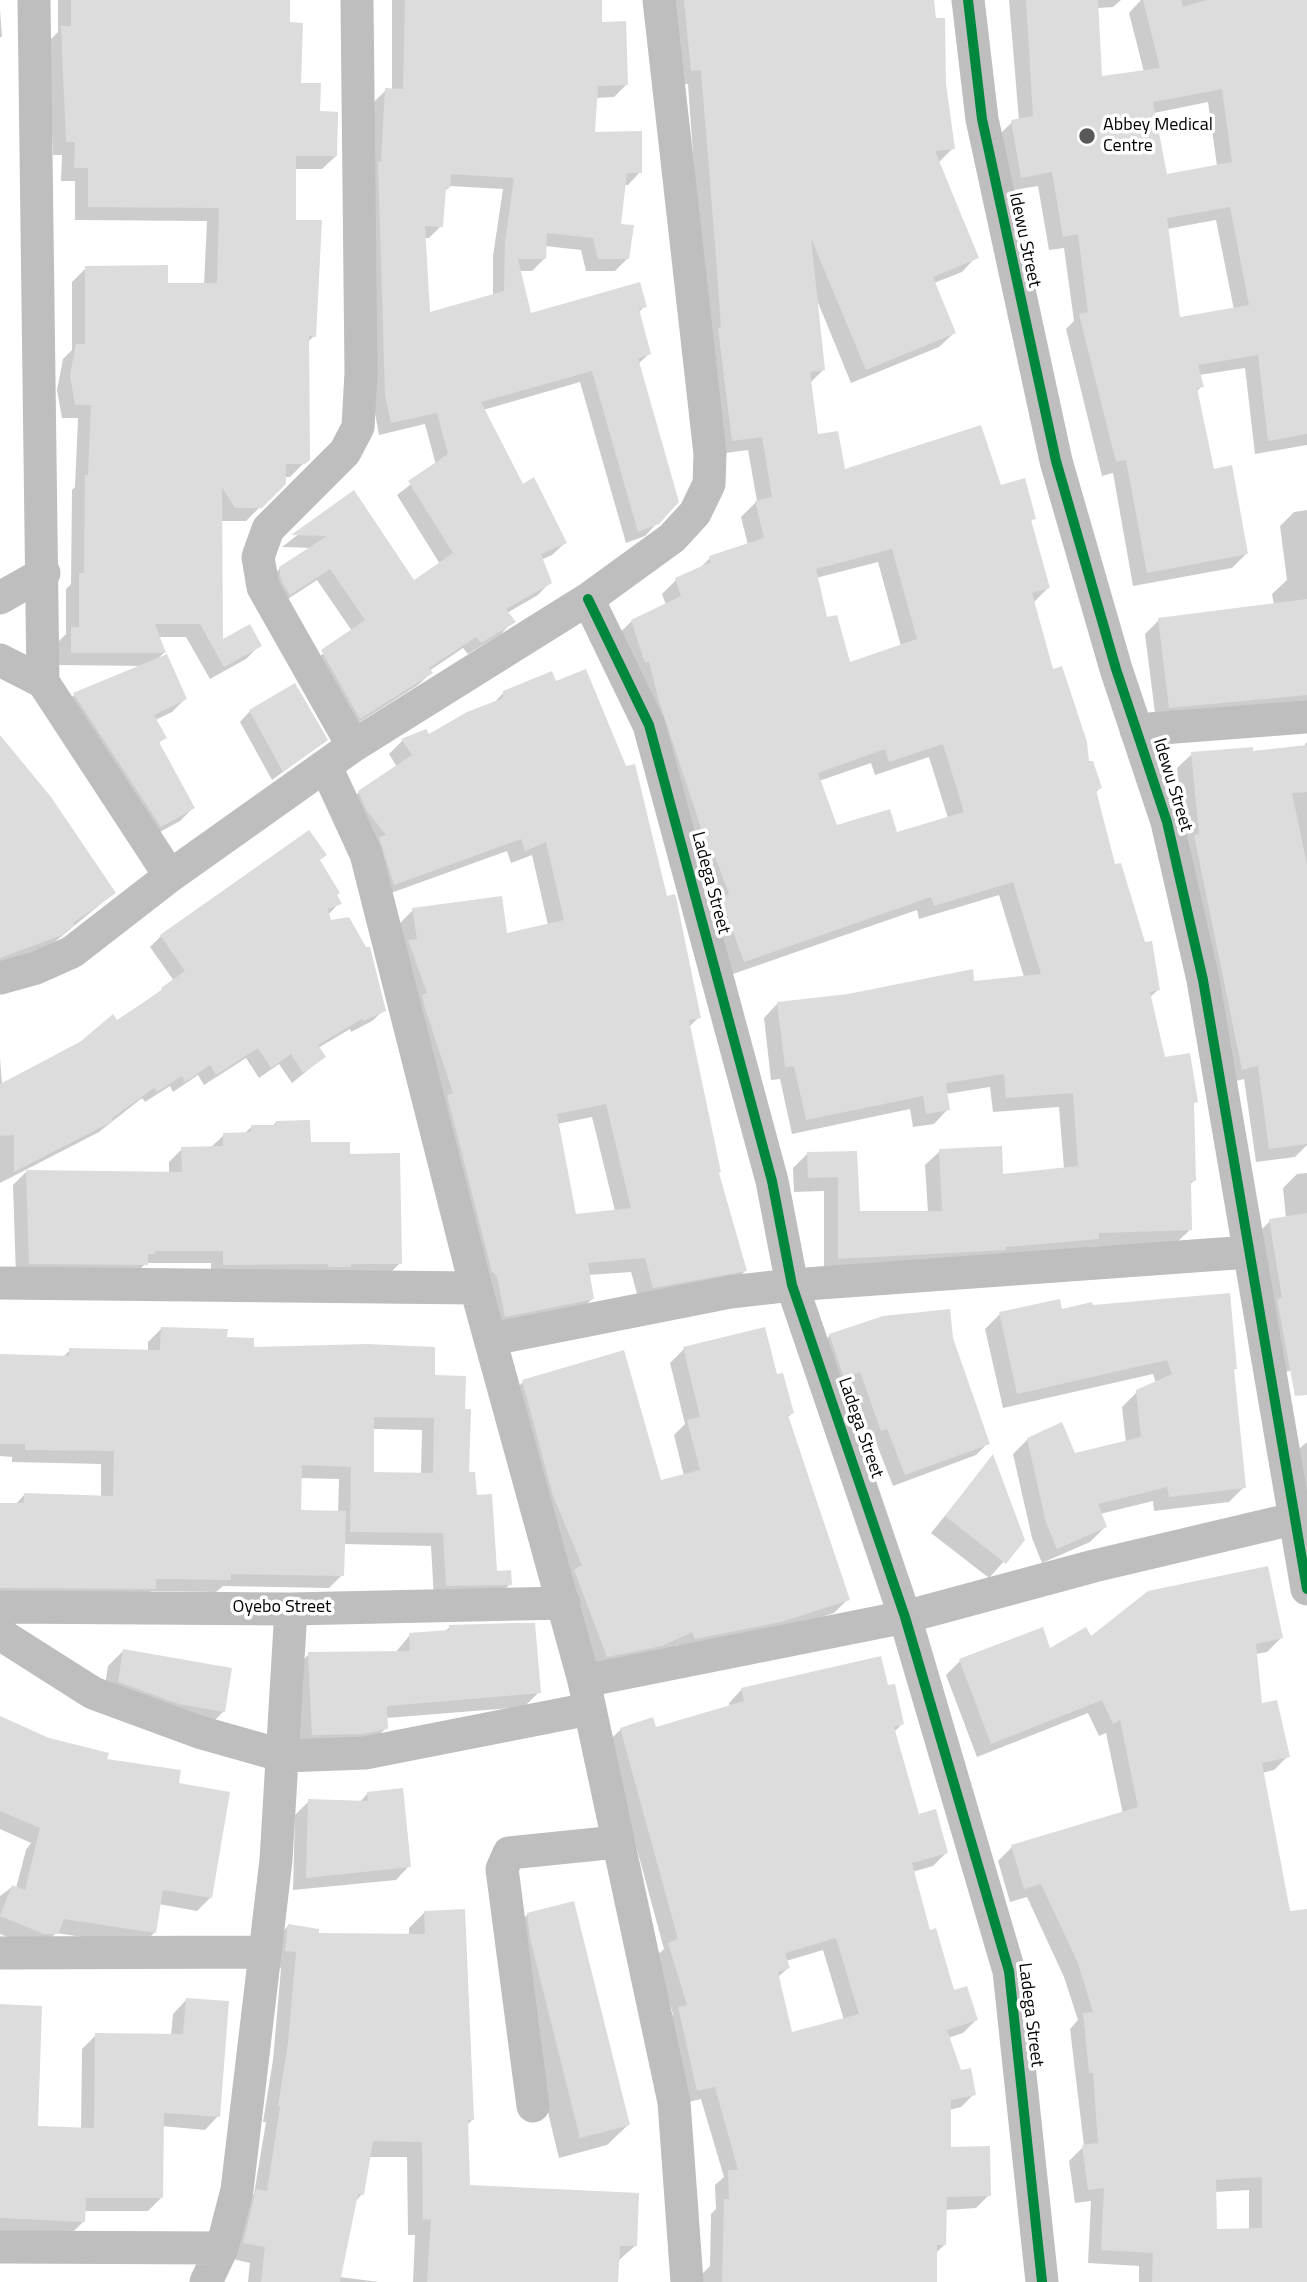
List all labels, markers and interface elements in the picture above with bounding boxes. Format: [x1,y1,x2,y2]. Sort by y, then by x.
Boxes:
place label: Abbey Medical Centre [1103,115,1213,158]
marker: Abbey Medical Centre [1077,126,1097,146]
street label: Idewu Street [1003,191,1045,289]
street label: Idewu Street [1148,736,1196,834]
street label: Ladega Street [686,830,734,936]
street label: Ladega Street [833,1375,887,1481]
street label: Oyebo Street [233,1597,331,1619]
street label: Ladega Street [1013,1962,1047,2068]

